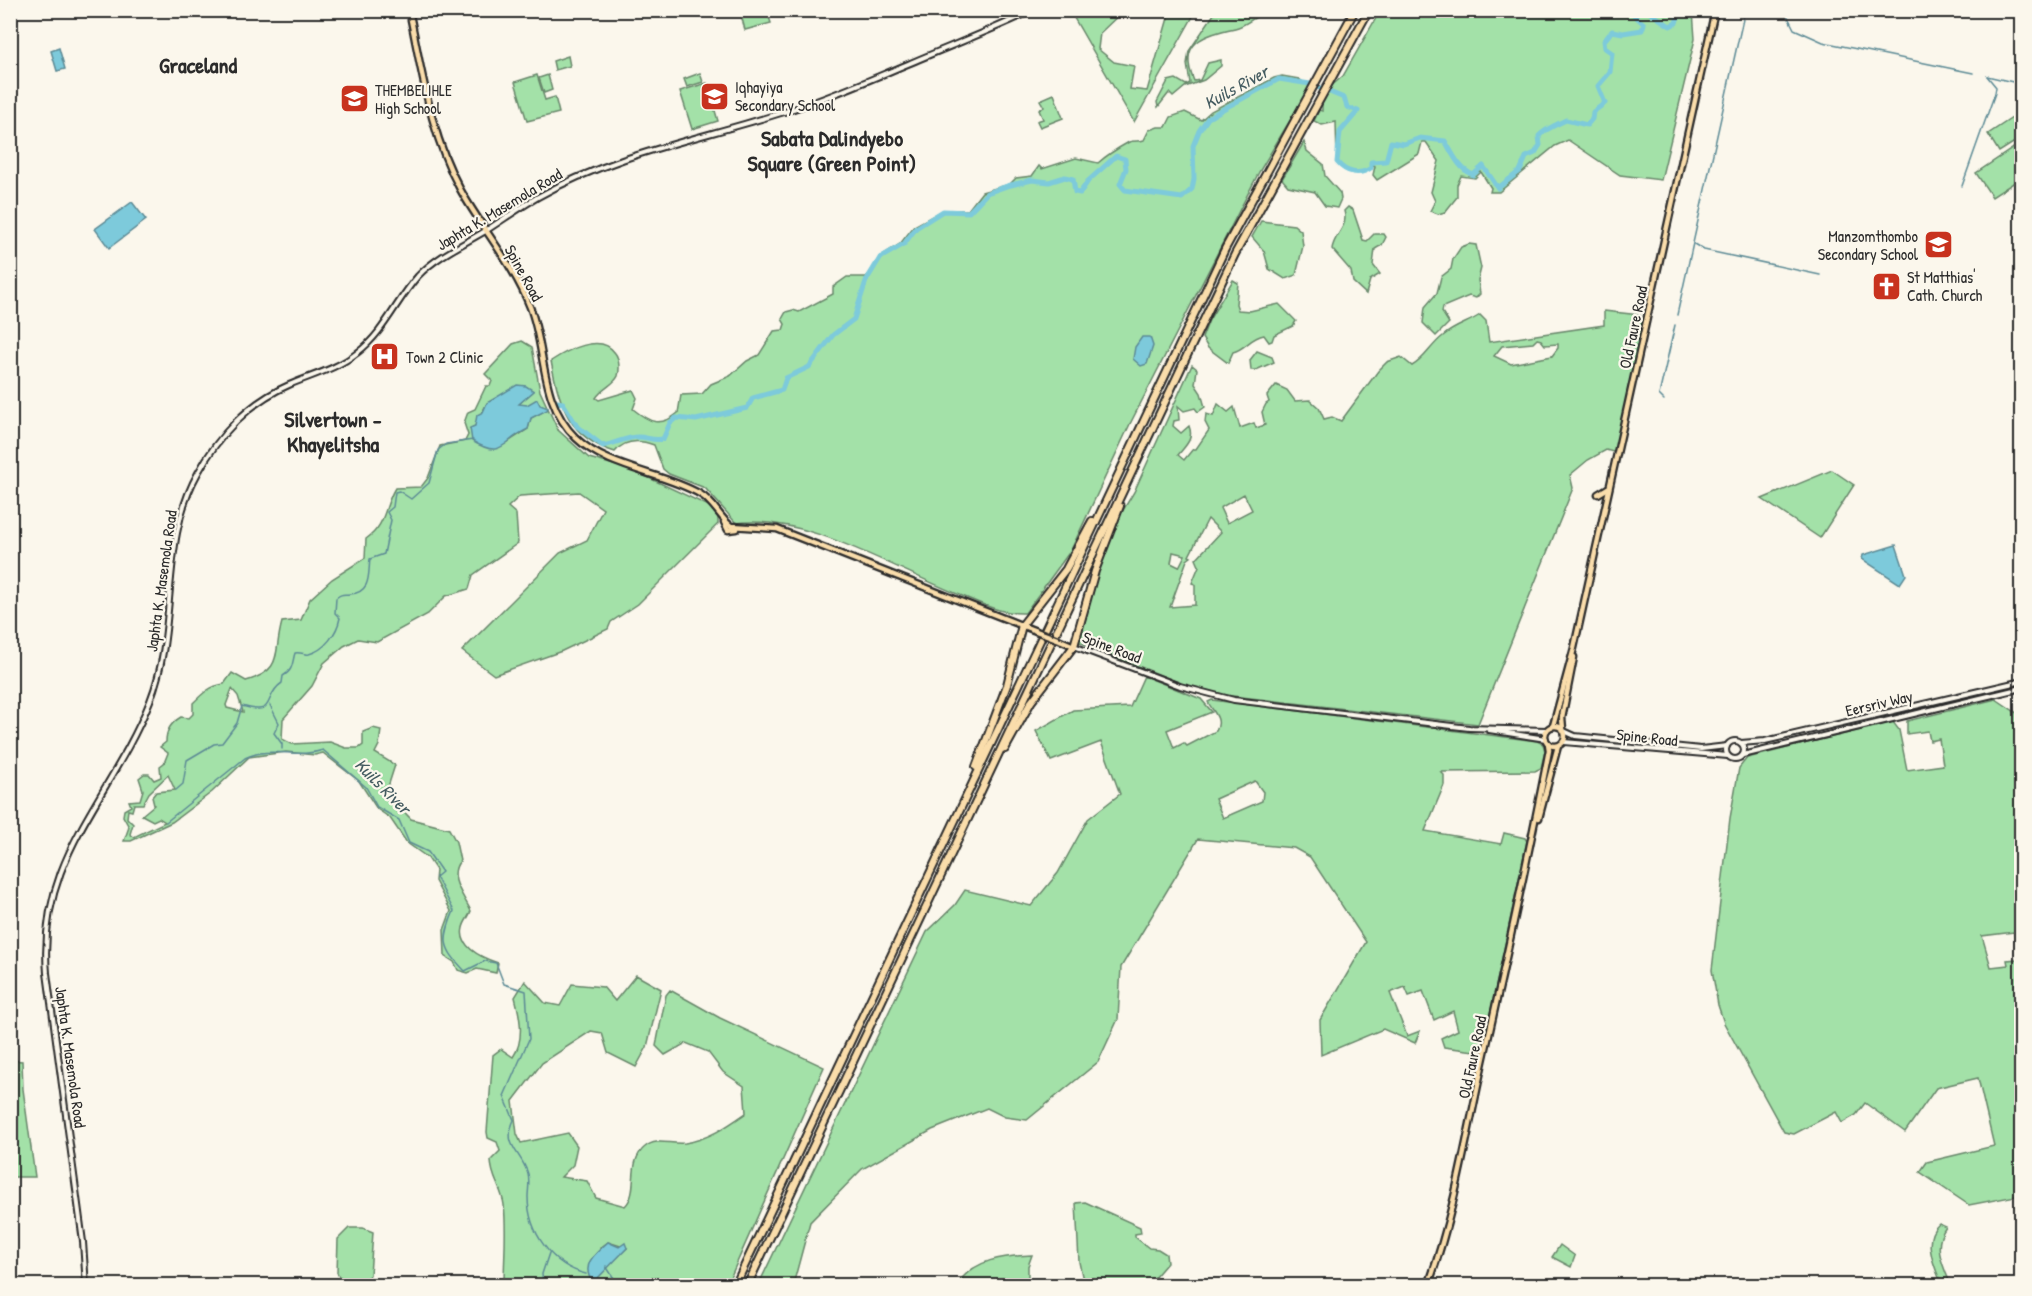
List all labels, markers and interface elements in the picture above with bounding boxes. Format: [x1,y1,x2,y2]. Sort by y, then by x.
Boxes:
district label: Graceland [159,50,237,80]
water label: Kuils River [1199,58,1274,115]
place label: Iqhayiya Secondary School [735,76,836,116]
place label: THEMBELIHLE High School [375,79,452,119]
school or university icon: Iqhayiya Secondary School [698,80,730,112]
school or university icon: THEMBELIHLE High School [338,83,370,115]
district label: Sabata Dalindyebo Square (Green Point) [748,123,916,179]
street label: Japhta K. Masemola Road [432,163,566,255]
place label: Manzomthombo Secondary School [1818,225,1919,265]
school or university icon: Manzomthombo Secondary School [1923,229,1955,261]
street label: Spine Road [500,241,548,305]
place label: St Matthias' Cath. Church [1907,266,1983,306]
church icon: St Matthias' Cath. Church [1870,270,1902,302]
street label: Old Faure Road [1613,284,1653,370]
hospital icon: Town 2 Clinic [369,341,401,373]
place label: Town 2 Clinic [406,346,484,368]
district label: Silvertown - Khayelitsha [284,404,382,460]
street label: Japhta K. Masemola Road [140,509,182,653]
street label: Spine Road [1079,626,1145,668]
street label: Eersriv Way [1843,685,1915,721]
street label: Spine Road [1615,723,1679,751]
water label: Kuils River [349,752,418,821]
street label: Japhta K. Masemola Road [50,985,92,1129]
street label: Old Faure Road [1452,1014,1492,1100]

